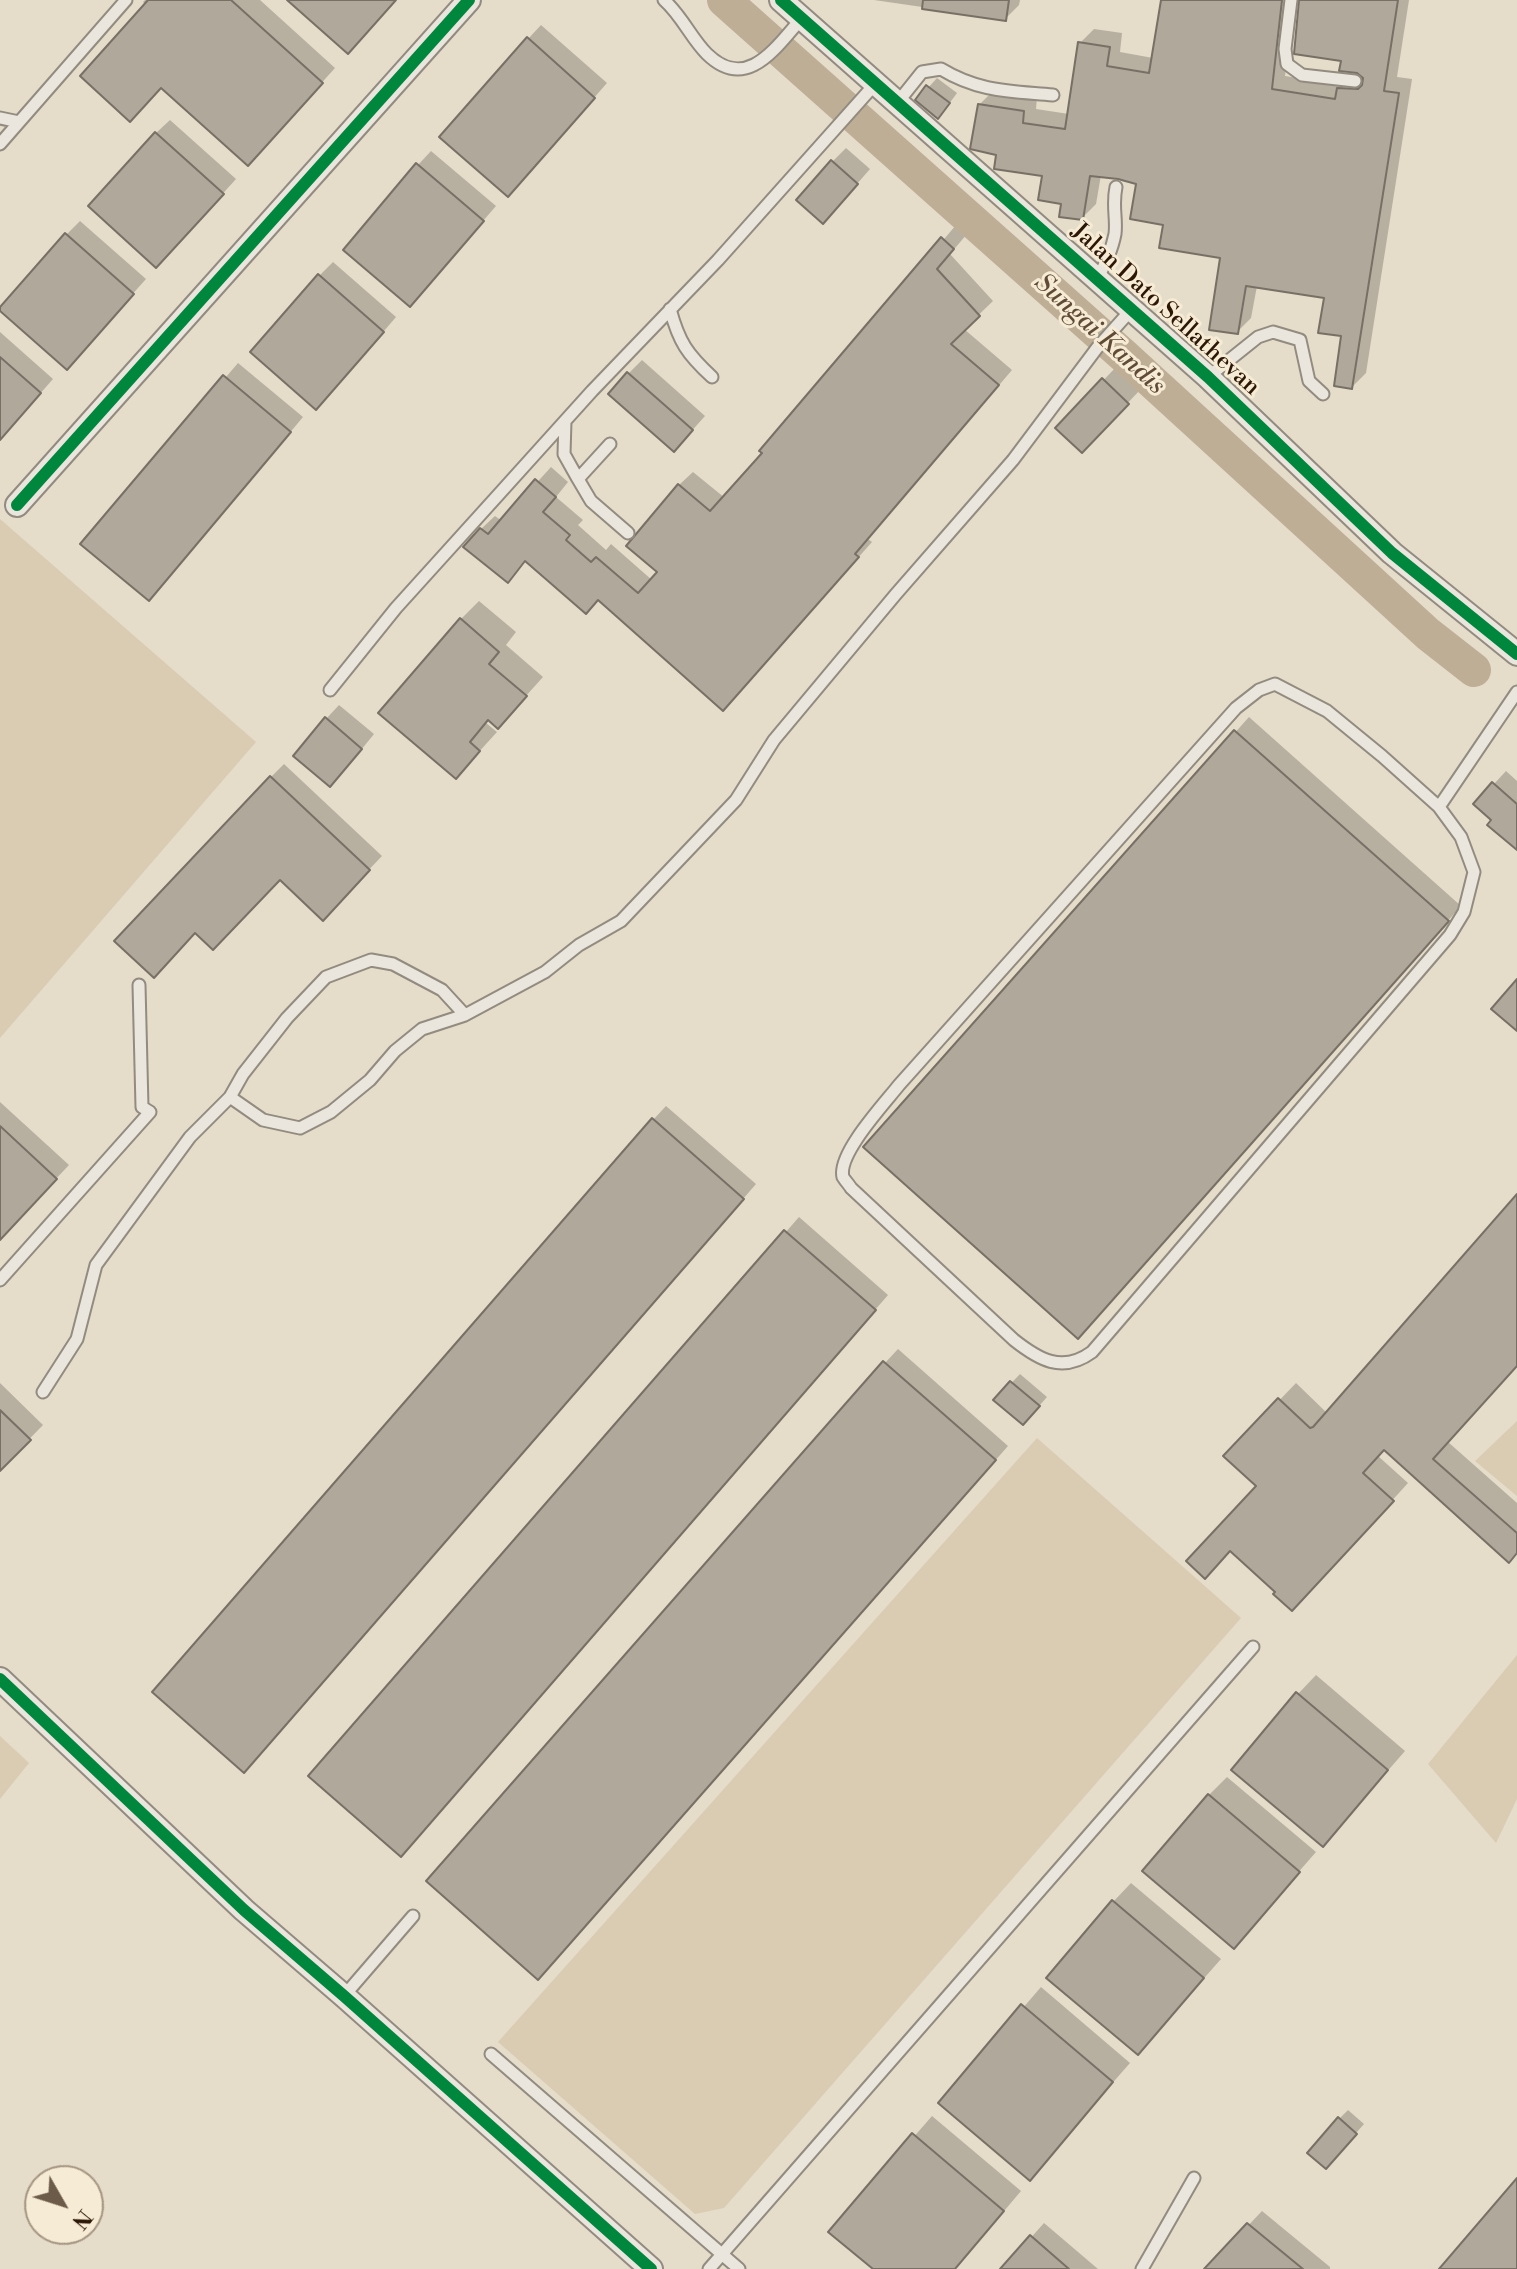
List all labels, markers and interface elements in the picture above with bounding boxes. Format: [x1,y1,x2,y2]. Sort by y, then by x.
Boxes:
street label: Jalan Dato Sellathevan [1065,218,1265,402]
water label: Sungai Kandis [1027,268,1171,402]
north arrow [24,2165,104,2245]
text: N [66,2204,97,2234]

